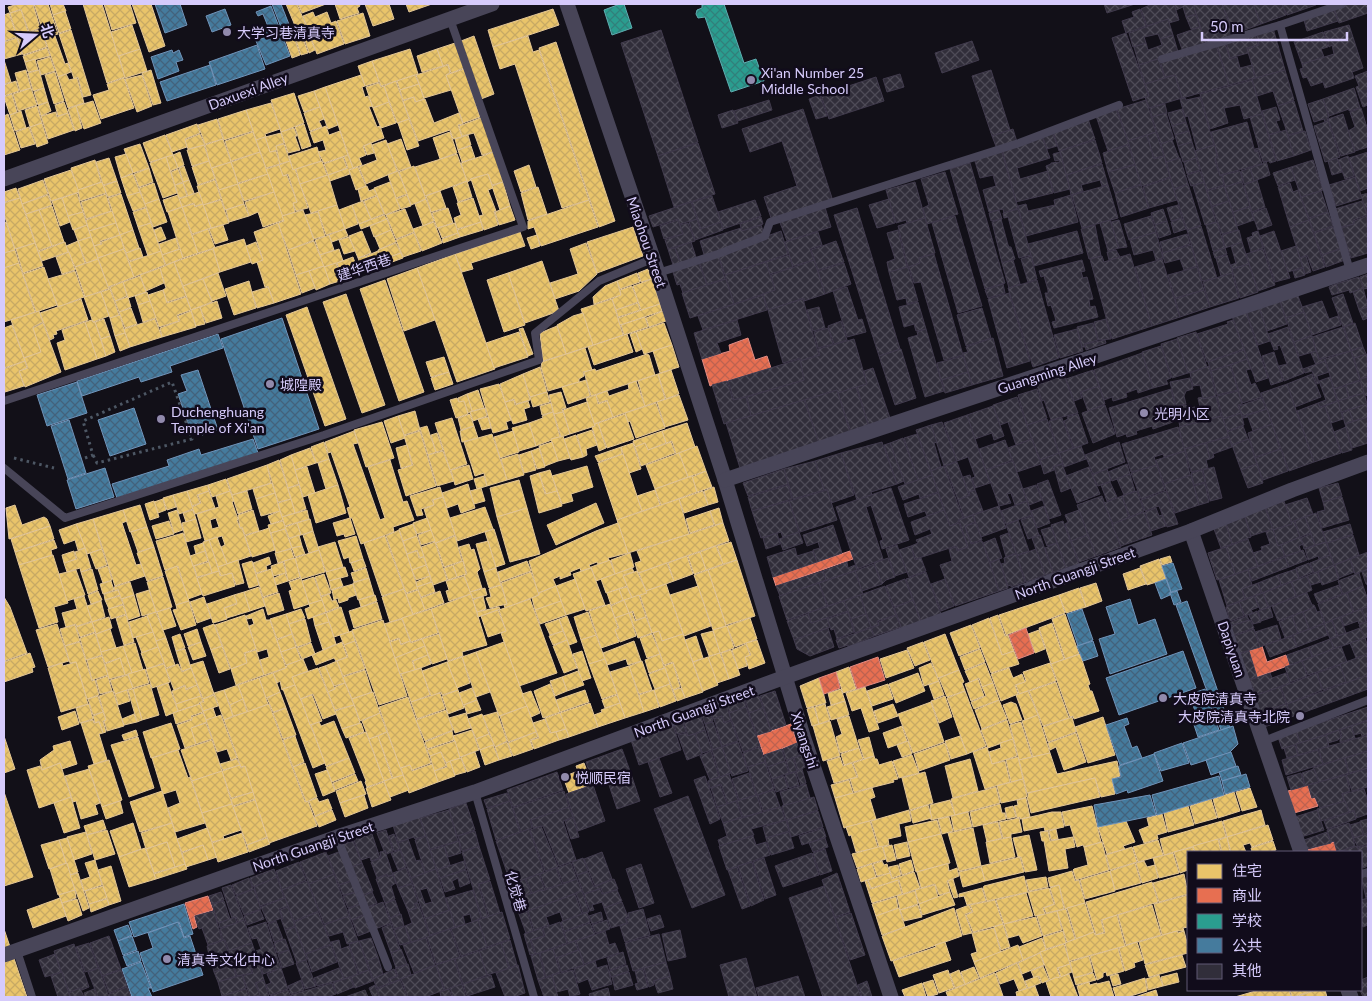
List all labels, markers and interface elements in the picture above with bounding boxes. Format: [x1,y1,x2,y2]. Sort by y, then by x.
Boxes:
north arrow [10,10,60,60]
scale bar [1202,10,1347,42]
text: 50 m [1210,17,1244,35]
text: 北 [37,21,58,40]
place label: 大学习巷清真寺 [237,24,335,41]
marker: 大学习巷清真寺 [221,26,233,38]
place label: Xi'an Number 25 Middle School [761,64,864,97]
street label: Daxuexi Alley [206,68,291,113]
marker: Xi'an Number 25 Middle School [745,74,757,86]
street label: Miaohou Street [623,194,671,290]
street label: 建华西巷 [335,250,393,284]
street label: Guangming Alley [995,349,1100,397]
place label: 城隍殿 [280,376,322,393]
marker: 城隍殿 [264,378,276,390]
place label: Duchenghuang Temple of Xi'an [171,403,264,436]
place label: 光明小区 [1154,405,1210,422]
marker: 光明小区 [1138,407,1150,419]
marker: Duchenghuang Temple of Xi'an [155,413,167,425]
street label: North Guangji Street [1012,543,1138,603]
street label: Dapiyuan [1214,619,1250,679]
street label: North Guangji Street [631,681,757,741]
place label: 大皮院清真寺 [1173,690,1257,707]
marker: 大皮院清真寺 [1157,692,1169,704]
place label: 大皮院清真寺北院 [1178,708,1290,725]
street label: Xiyangshi [788,709,822,771]
marker: 大皮院清真寺北院 [1294,710,1306,722]
place label: 悦顺民宿 [575,769,631,786]
marker: 悦顺民宿 [559,771,571,783]
street label: North Guangji Street [250,817,376,875]
legend [1187,851,1362,991]
text: 住宅 [1232,861,1262,879]
street label: 化觉巷 [502,868,530,914]
text: 商业 [1232,886,1262,904]
text: 学校 [1232,911,1262,929]
text: 公共 [1232,936,1262,954]
place label: 清真寺文化中心 [177,951,275,968]
marker: 清真寺文化中心 [161,953,173,965]
text: 其他 [1232,961,1262,979]

